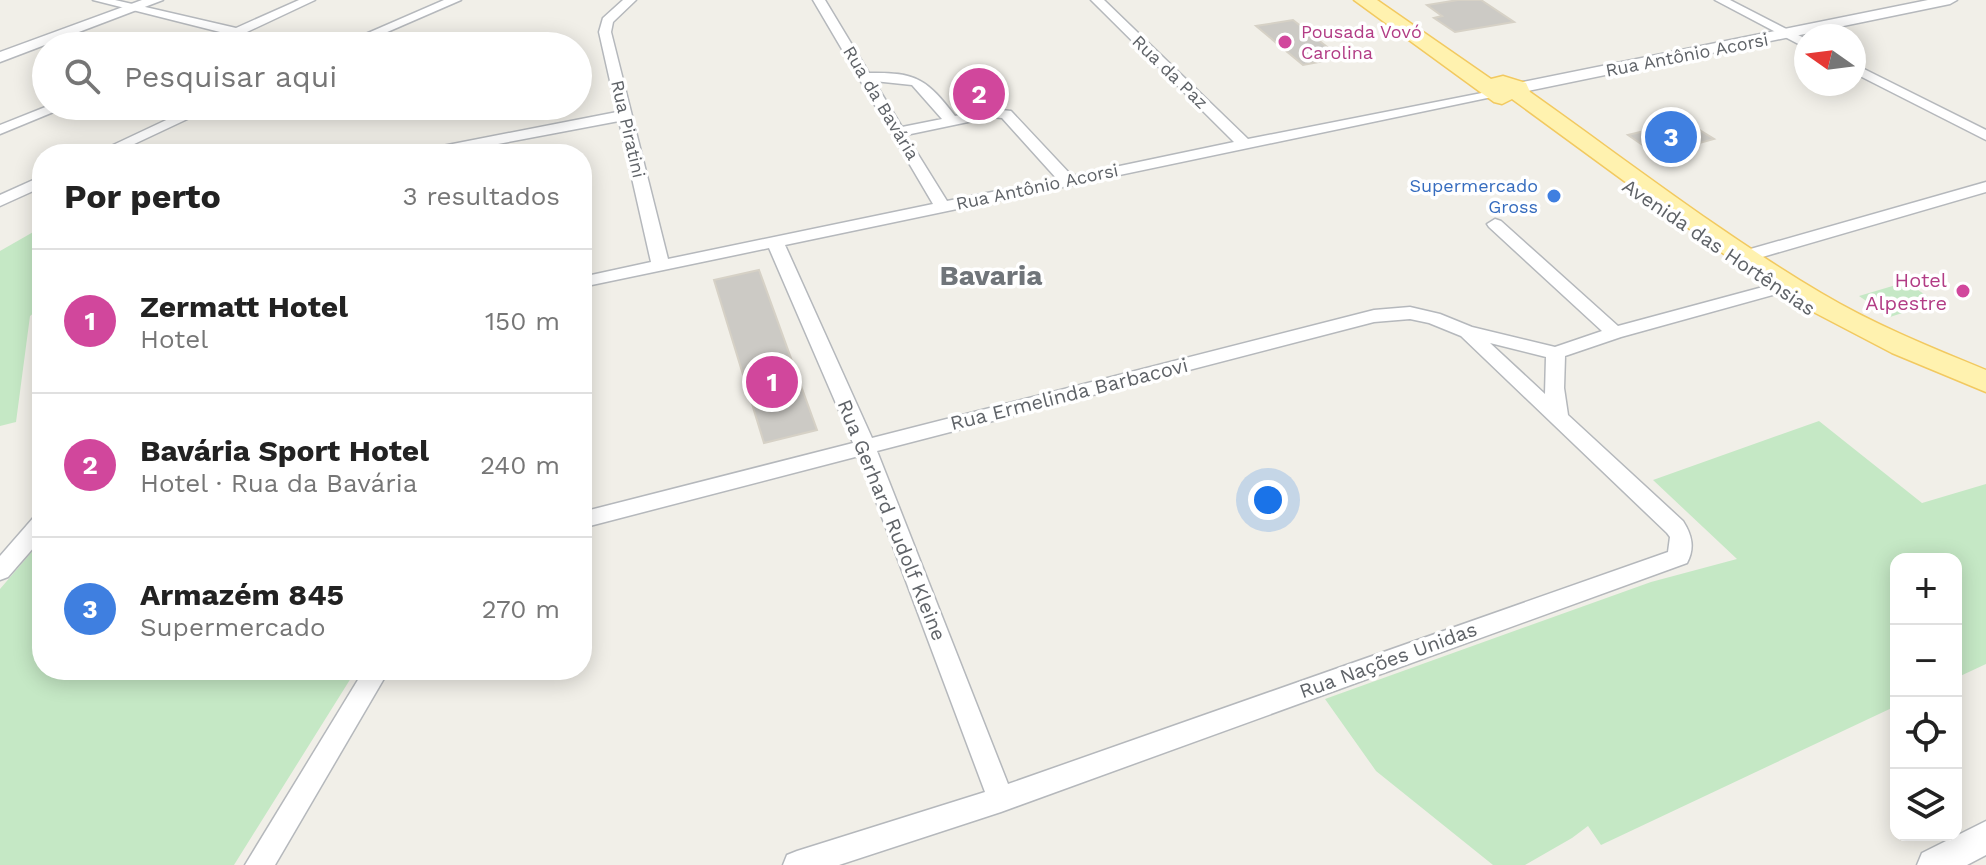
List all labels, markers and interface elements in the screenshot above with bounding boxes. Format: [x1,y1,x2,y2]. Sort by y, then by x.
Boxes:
place label: Pousada Vovó Carolina [1301,21,1422,63]
north arrow [1794,24,1866,96]
street label: Rua Antônio Acorsi [1604,28,1770,81]
street label: Rua da Paz [1128,30,1212,113]
search box [32,32,592,120]
marker: Pousada Vovó Carolina [1276,33,1294,51]
street label: Rua da Bavária [839,42,924,164]
icon: search [60,54,104,98]
text: Pesquisar aqui [124,59,337,94]
pin: 2 [953,64,1005,124]
street label: Rua Piratini [607,78,650,180]
pin: 3 [1645,107,1697,167]
street label: Rua Antônio Acorsi [954,159,1120,214]
street label: Avenida das Hortênsias [1618,173,1820,321]
place label: Supermercado Gross [1409,175,1538,217]
text: Por perto [64,176,221,216]
text: 3 resultados [402,181,560,211]
marker: Supermercado Gross [1545,187,1563,205]
district label: Bavaria [940,259,1043,292]
place label: Hotel Alpestre [1865,268,1947,315]
marker: Hotel Alpestre [1954,282,1972,300]
text: Zermatt Hotel [140,289,348,324]
text: 1 [84,306,96,336]
text: 150 m [485,306,560,336]
text: Hotel [140,324,208,354]
pin: 1 [746,352,798,412]
street label: Rua Ermelinda Barbacovi [948,353,1190,435]
street label: Rua Gerhard Rudolf Kleine [833,396,951,644]
text: Bavária Sport Hotel [140,433,429,468]
text: 2 [82,450,98,480]
text: 240 m [480,450,560,480]
text: Hotel · Rua da Bavária [140,468,418,498]
your location [1248,480,1288,520]
map controls [1890,553,1962,841]
button: + [1890,553,1962,625]
text: Armazém 845 [140,577,344,612]
text: 3 [82,594,98,624]
text: 270 m [481,594,560,624]
text: Supermercado [140,612,326,642]
street label: Rua Nações Unidas [1296,617,1480,703]
button: − [1890,625,1962,697]
button: locate [1890,697,1962,769]
button: layers [1890,769,1962,841]

